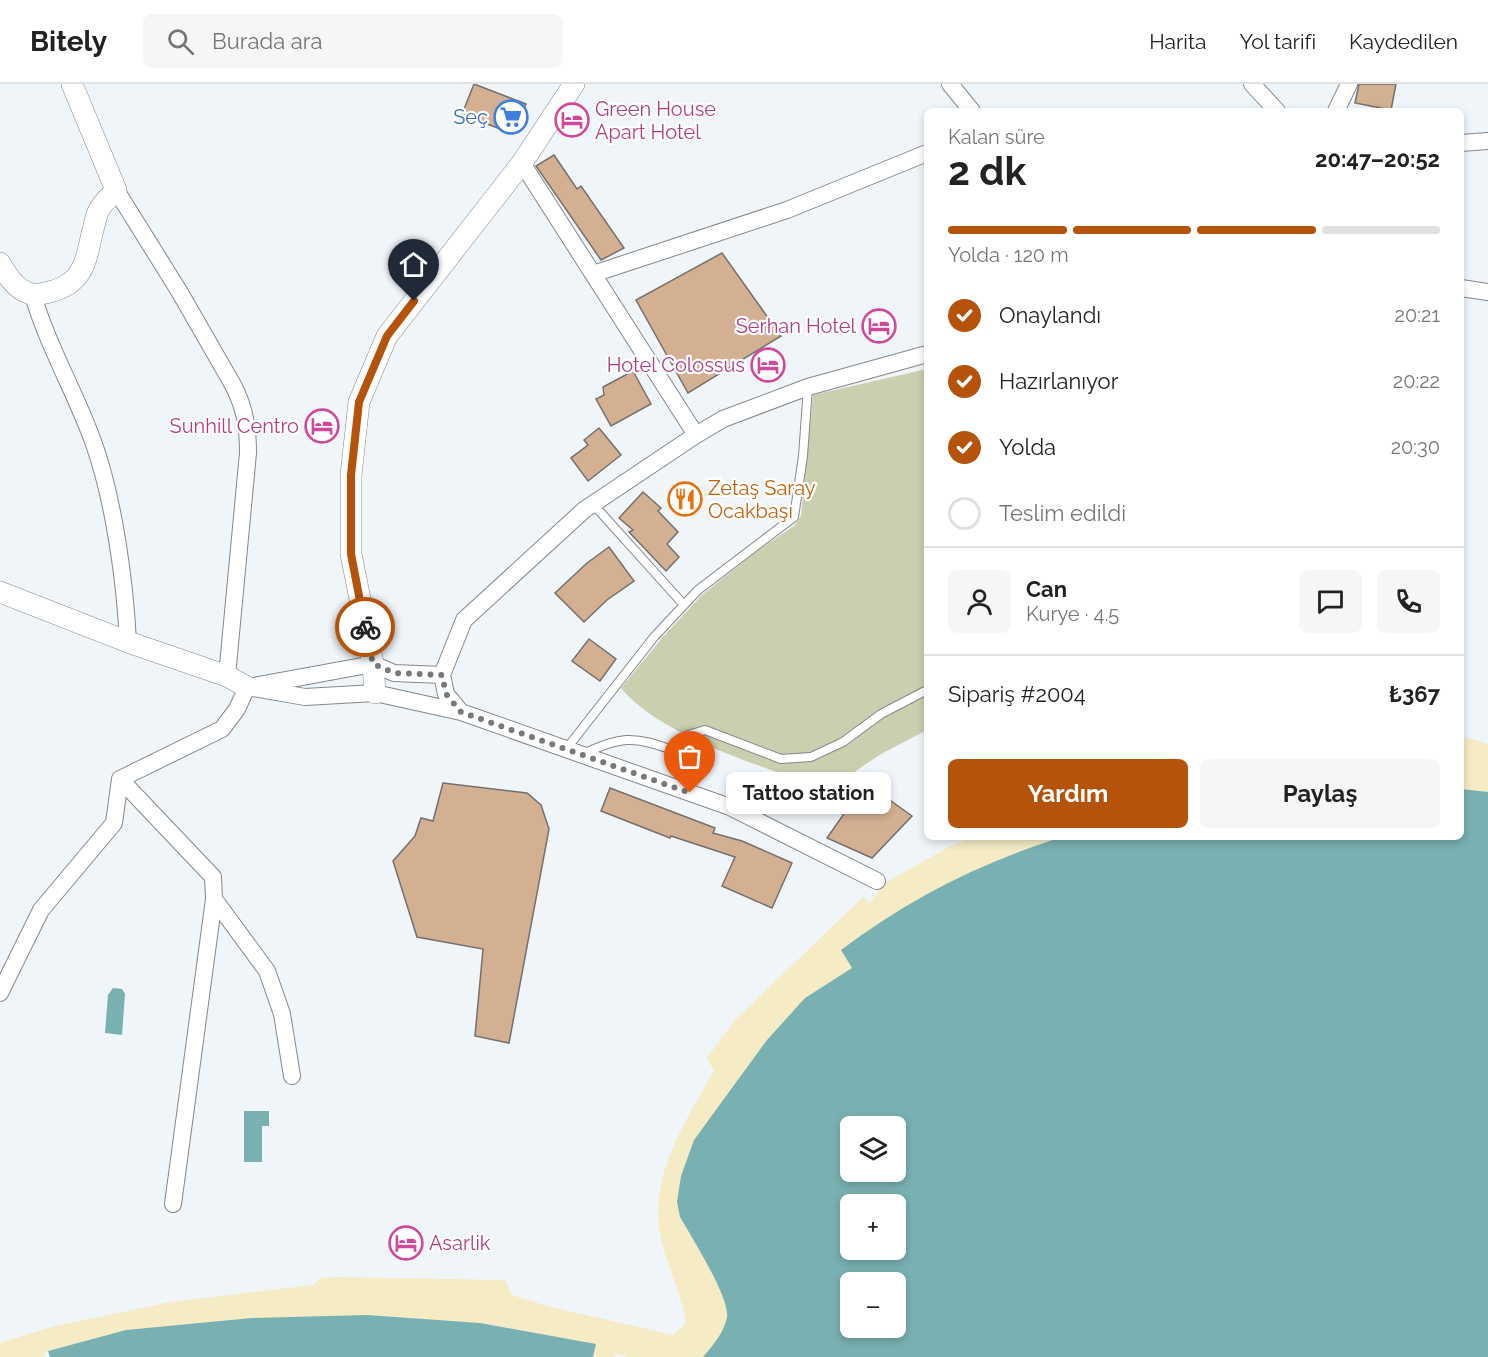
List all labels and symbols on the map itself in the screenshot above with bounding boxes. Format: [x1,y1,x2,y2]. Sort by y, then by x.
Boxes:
place label: Green House Apart Hotel [595,97,716,144]
supermarket icon: Seç [493,99,529,135]
hotel icon: Green House Apart Hotel [554,102,590,138]
place label: Seç [453,105,488,129]
pin [388,239,439,301]
hotel icon: Serhan Hotel [861,308,897,344]
place label: Serhan Hotel [736,314,857,338]
hotel icon: Hotel Colossus [750,347,786,383]
place label: Hotel Colossus [607,353,745,377]
hotel icon: Sunhill Centro [304,408,340,444]
place label: Sunhill Centro [170,414,299,438]
place label: Zetaş Saray Ocakbaşı [708,476,816,523]
restaurant icon: Zetaş Saray Ocakbaşı [667,481,703,517]
courier [335,597,395,657]
pin [664,731,715,793]
callout: Tattoo station [726,772,891,814]
hotel icon: Asarlik [388,1225,424,1261]
place label: Asarlik [429,1231,491,1255]

